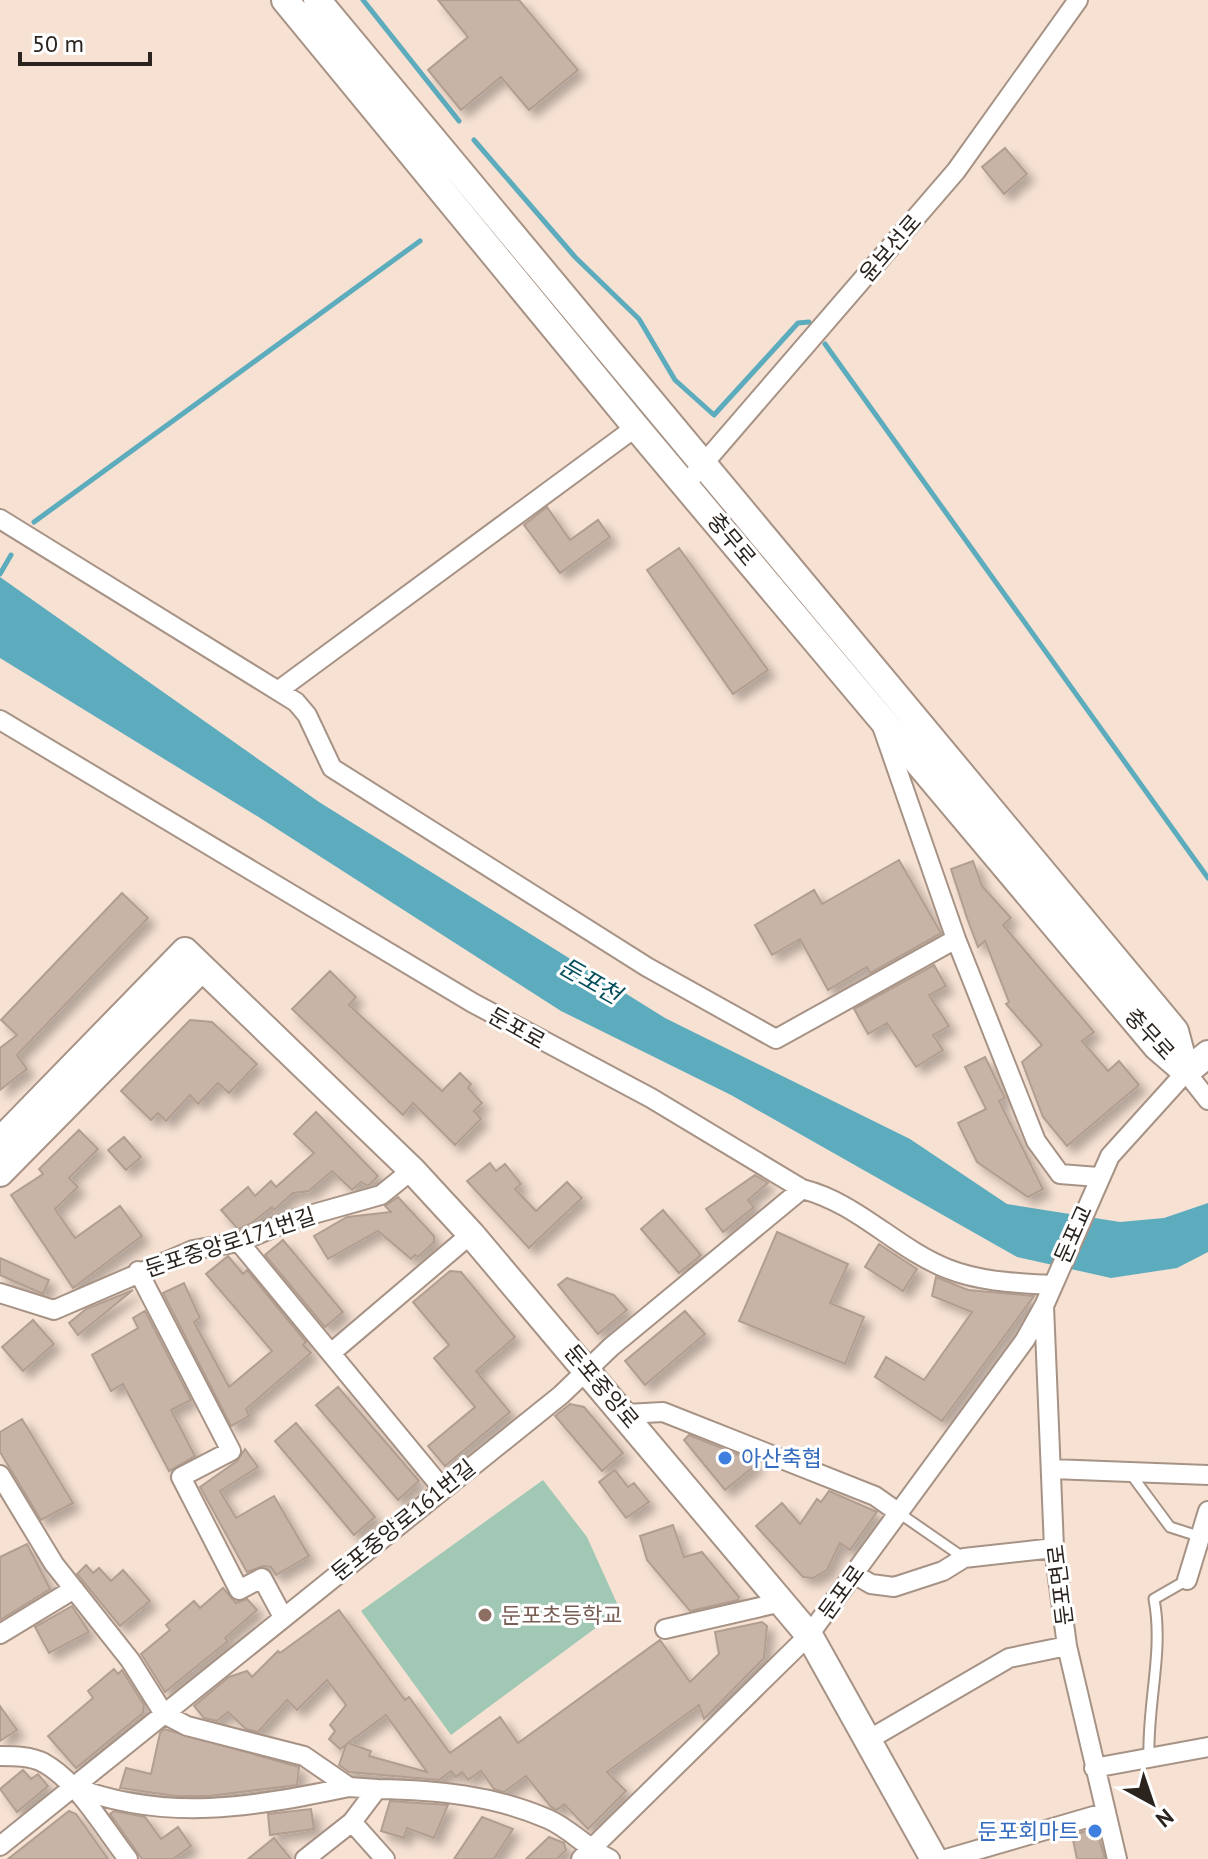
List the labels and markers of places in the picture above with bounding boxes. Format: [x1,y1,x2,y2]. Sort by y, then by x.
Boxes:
place label: 아산축협 [741,1444,822,1472]
marker: 아산축협 [716,1449,734,1467]
place label: 둔포초등학교 [501,1601,622,1629]
marker: 둔포초등학교 [476,1606,494,1624]
place label: 둔포회마트 [978,1817,1079,1845]
marker: 둔포회마트 [1086,1822,1104,1840]

